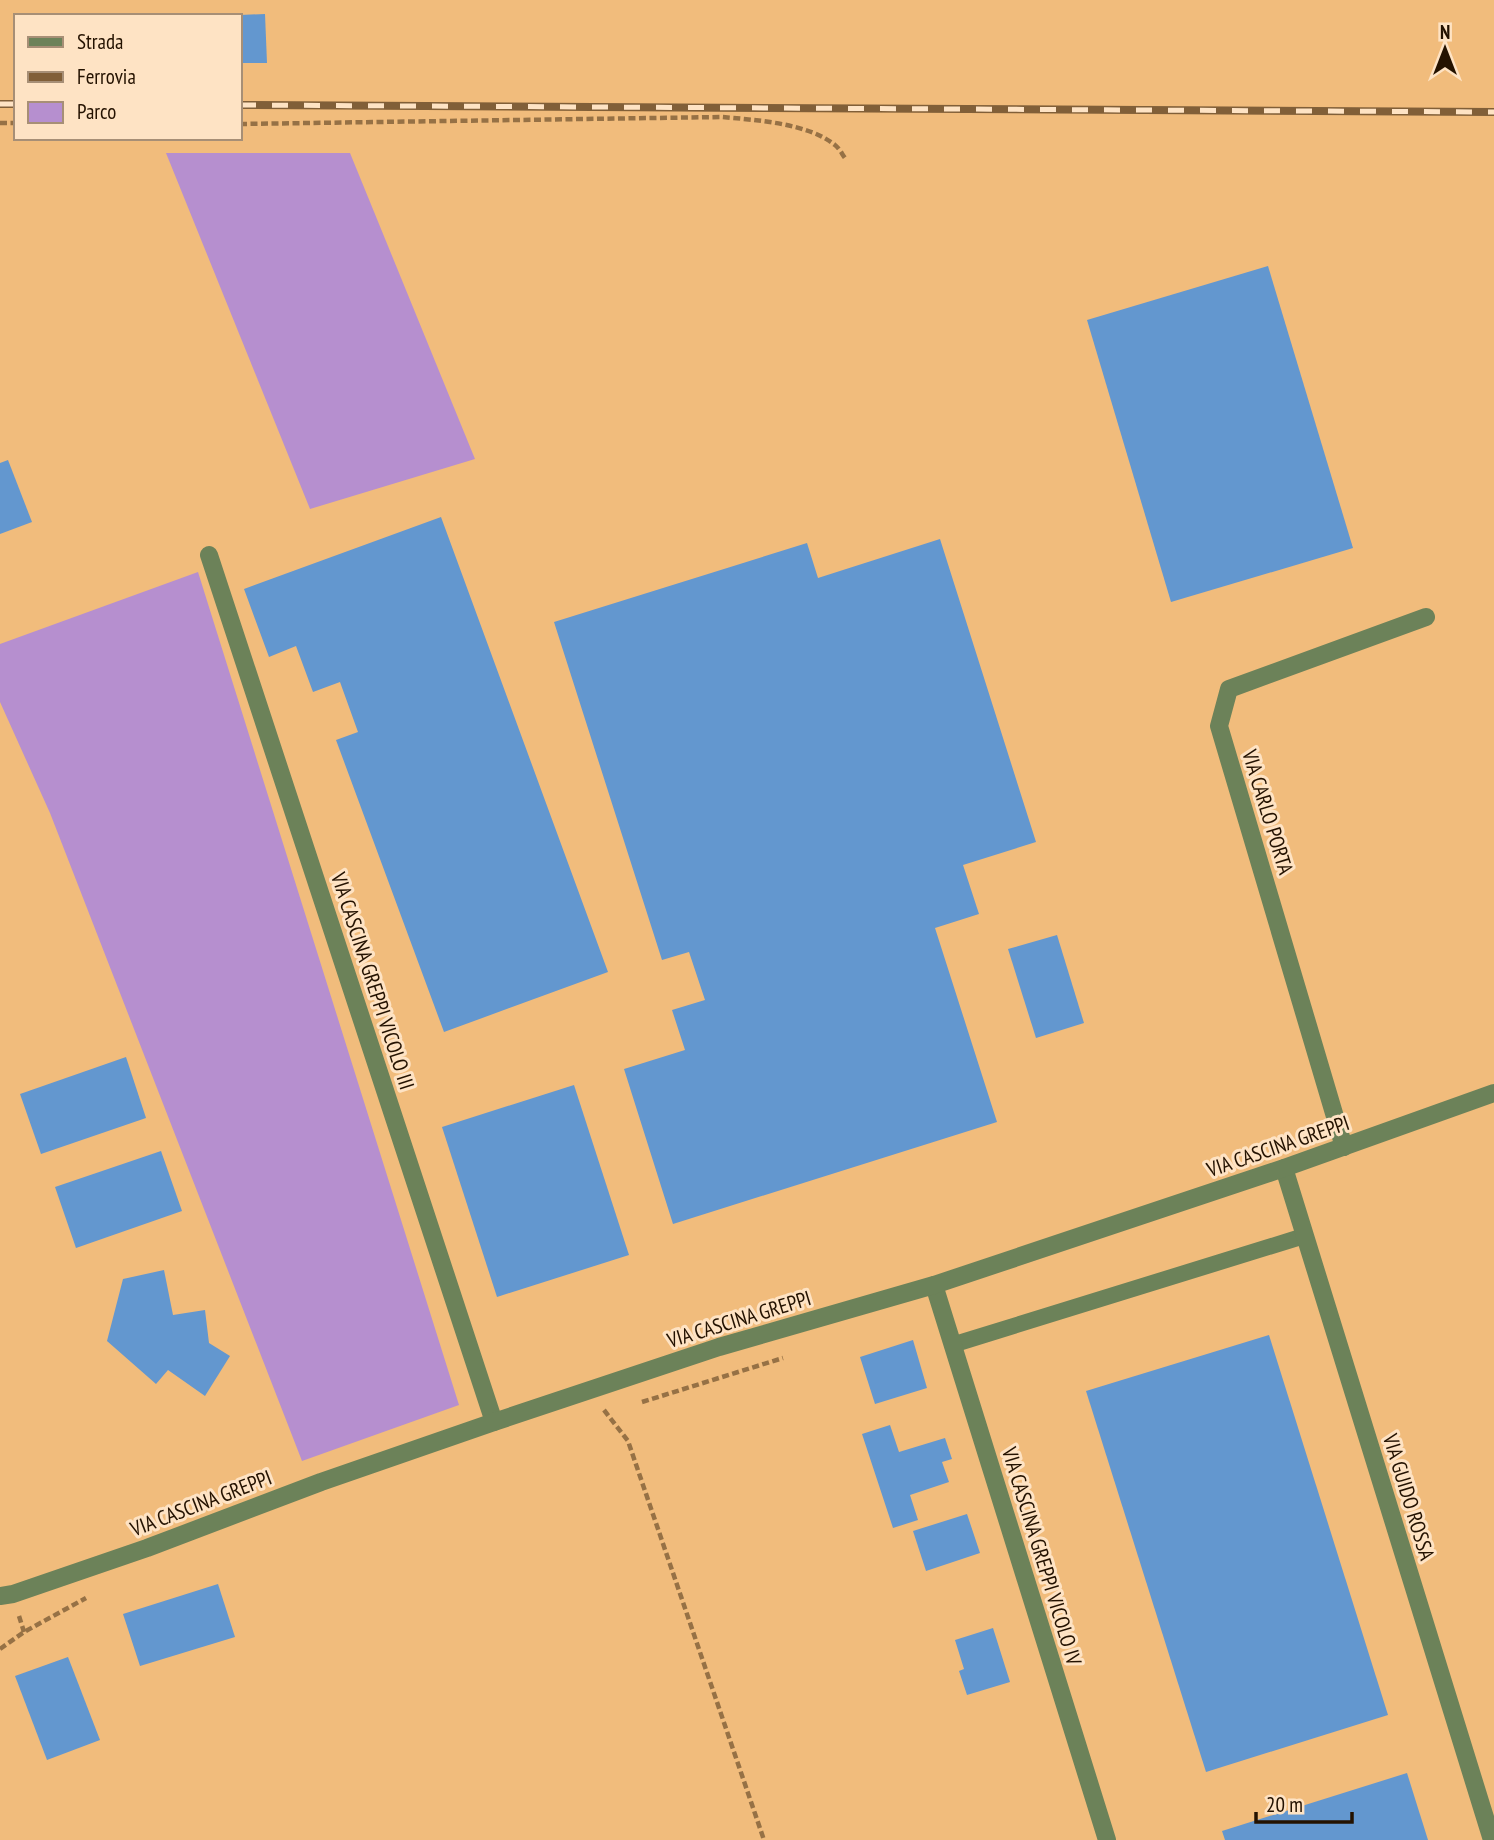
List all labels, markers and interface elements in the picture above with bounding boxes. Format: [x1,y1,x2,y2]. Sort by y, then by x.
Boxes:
legend [14,14,242,140]
north arrow [1410,14,1480,84]
text: N [1440,20,1450,44]
text: Strada [77,28,123,55]
text: Ferrovia [77,63,136,90]
text: Parco [77,98,116,125]
street label: VIA CARLO PORTA [1236,745,1300,878]
street label: VIA CASCINA GREPPI VICOLO III [325,868,421,1093]
street label: VIA CASCINA GREPPI [1202,1109,1353,1183]
street label: VIA CASCINA GREPPI [663,1284,814,1354]
street label: VIA GUIDO ROSSA [1377,1430,1441,1563]
street label: VIA CASCINA GREPPI VICOLO IV [996,1443,1088,1668]
street label: VIA CASCINA GREPPI [126,1464,275,1543]
scale bar [1256,1780,1352,1824]
text: 20 m [1266,1791,1303,1818]

